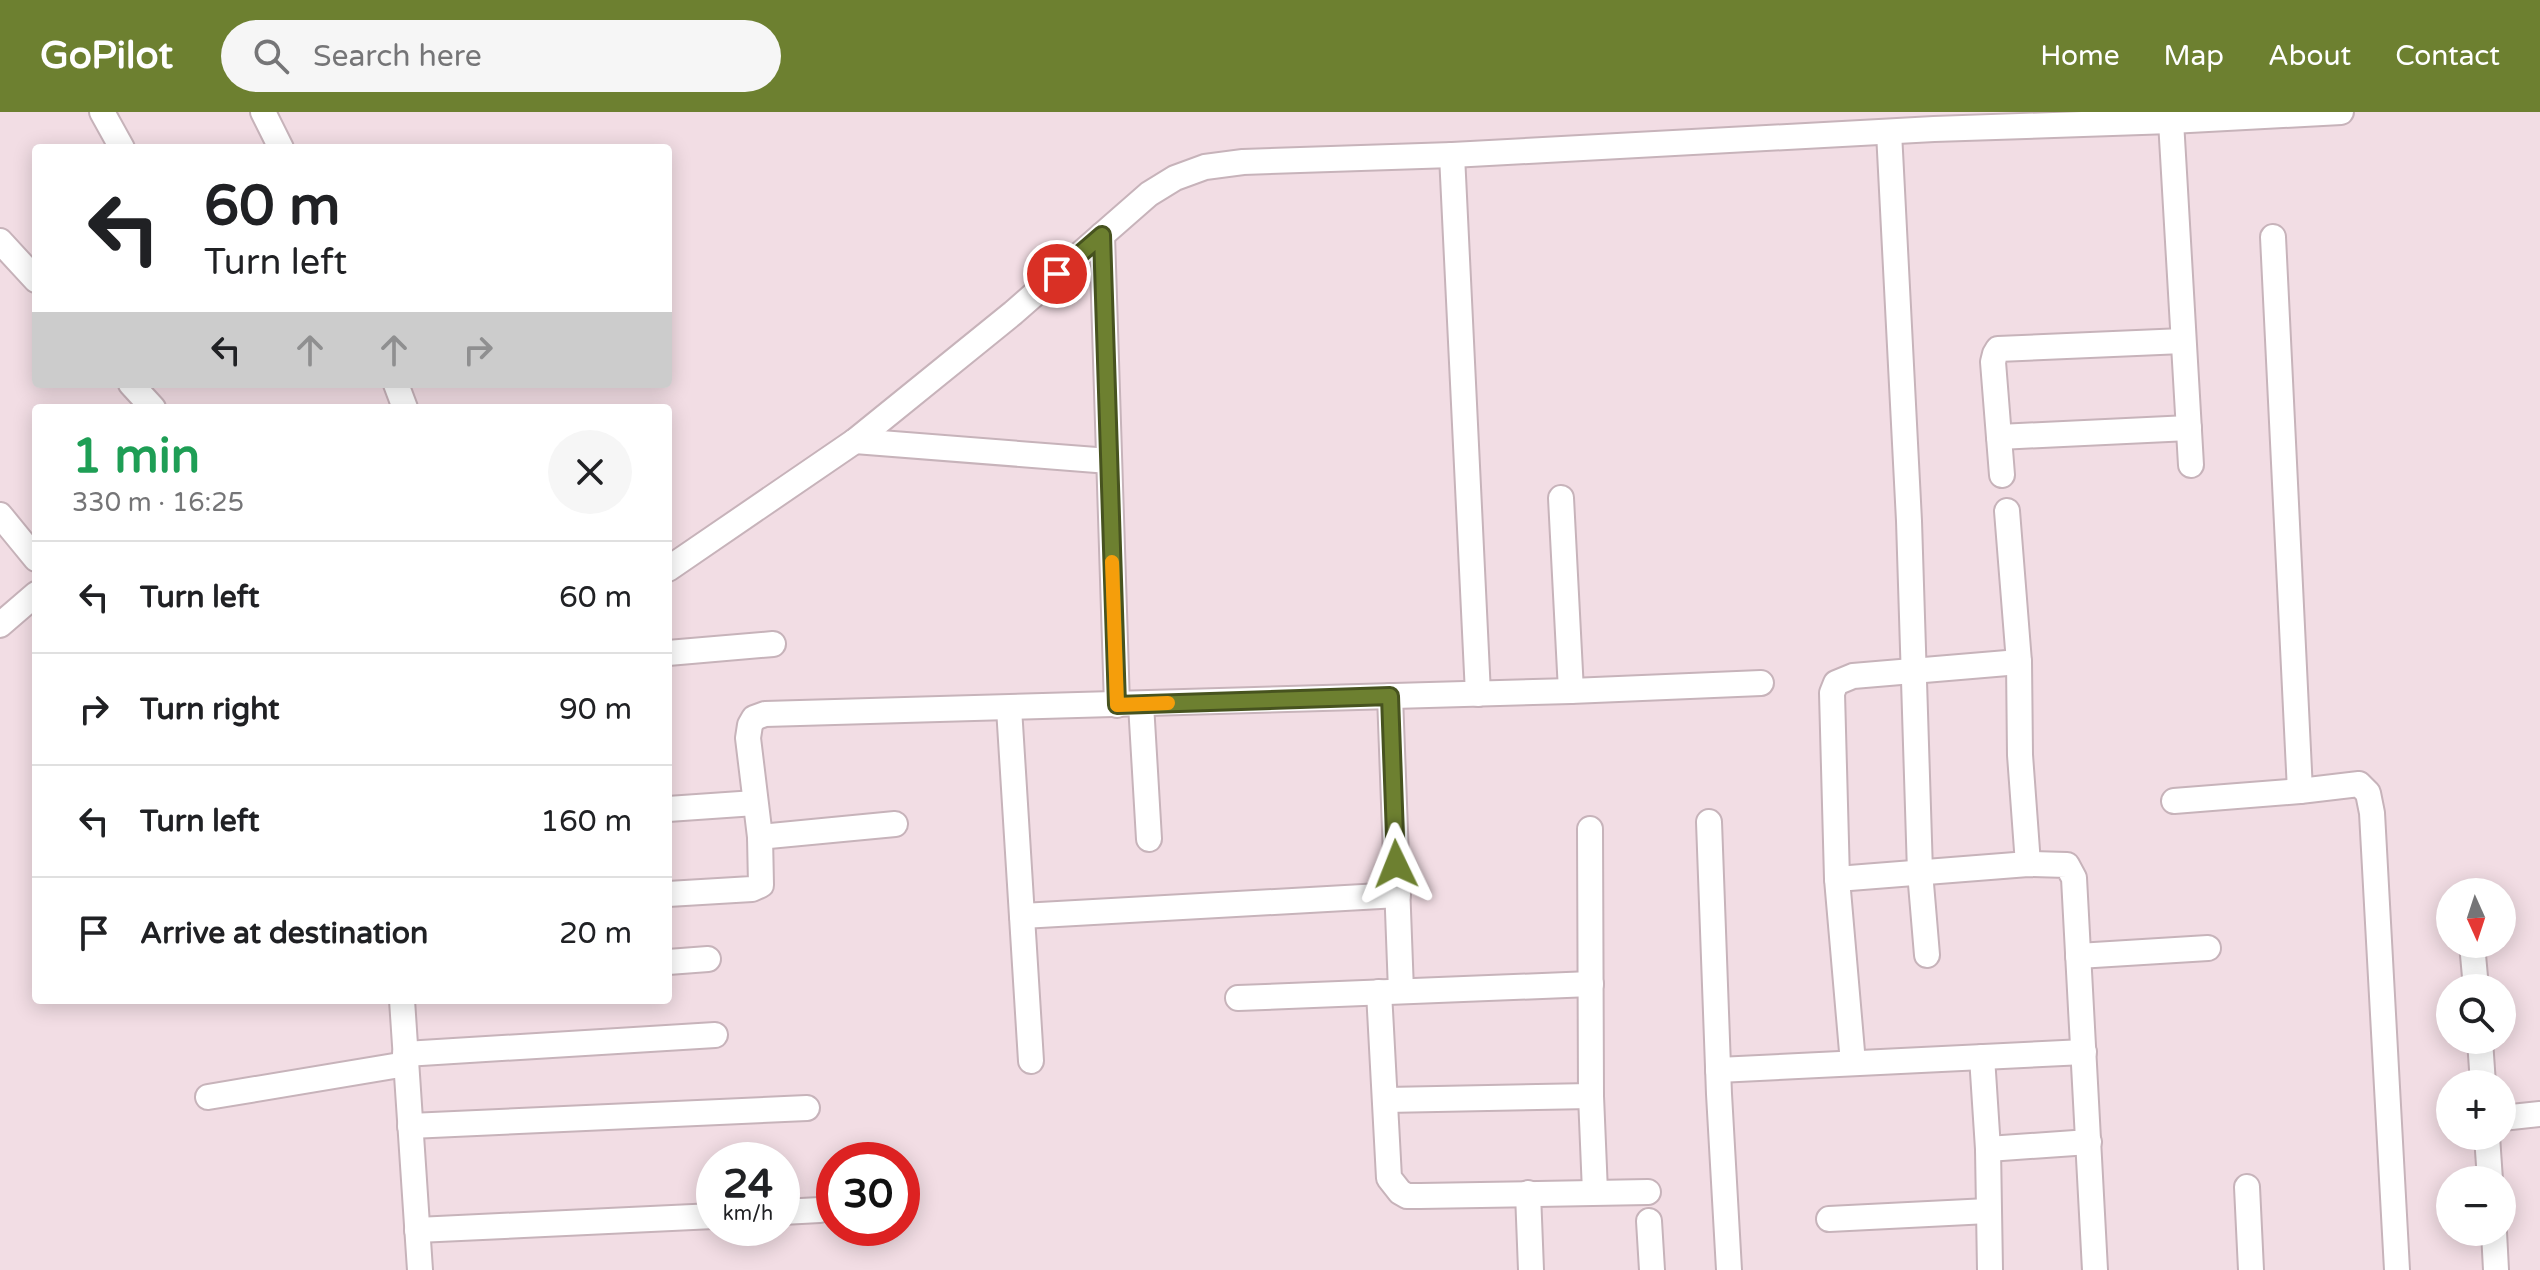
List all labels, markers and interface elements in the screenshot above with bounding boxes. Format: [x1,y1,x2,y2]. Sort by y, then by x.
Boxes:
search box [221,20,781,92]
text: GoPilot [40,33,173,79]
icon: search [249,34,293,78]
text: Search here [313,38,482,75]
text: Home [2040,39,2120,73]
text: Map [2164,39,2224,73]
text: About [2268,39,2351,73]
text: Contact [2395,39,2500,73]
text: 60 m [204,173,340,240]
icon: left [72,176,176,280]
pin [1023,240,1091,308]
text: Turn left [204,241,347,284]
icon: arrive [1035,252,1079,296]
icon: left [204,328,248,372]
icon: ahead [288,328,332,372]
icon: ahead [372,328,416,372]
icon: right [456,328,500,372]
text: 1 min [72,428,200,486]
button: close [548,430,632,514]
text: 330 m · 16:25 [72,487,244,518]
icon: left [72,575,116,619]
text: Turn left [140,579,259,616]
text: 60 m [559,579,632,616]
icon: right [72,687,116,731]
text: Turn right [140,691,280,728]
text: 90 m [559,691,632,728]
icon: left [72,799,116,843]
text: Turn left [140,803,259,840]
text: 160 m [540,803,632,840]
position arrow [1354,822,1438,906]
north arrow [2436,878,2516,958]
map controls [2436,878,2516,1246]
icon: arrive [72,911,116,955]
text: Arrive at destination [140,915,428,952]
text: 20 m [559,915,632,952]
button: search [2436,974,2516,1054]
button: + [2436,1070,2516,1150]
speed limit sign: 30 [816,1142,920,1246]
text: 24 [723,1160,773,1208]
button: − [2436,1166,2516,1246]
text: km/h [723,1202,773,1226]

